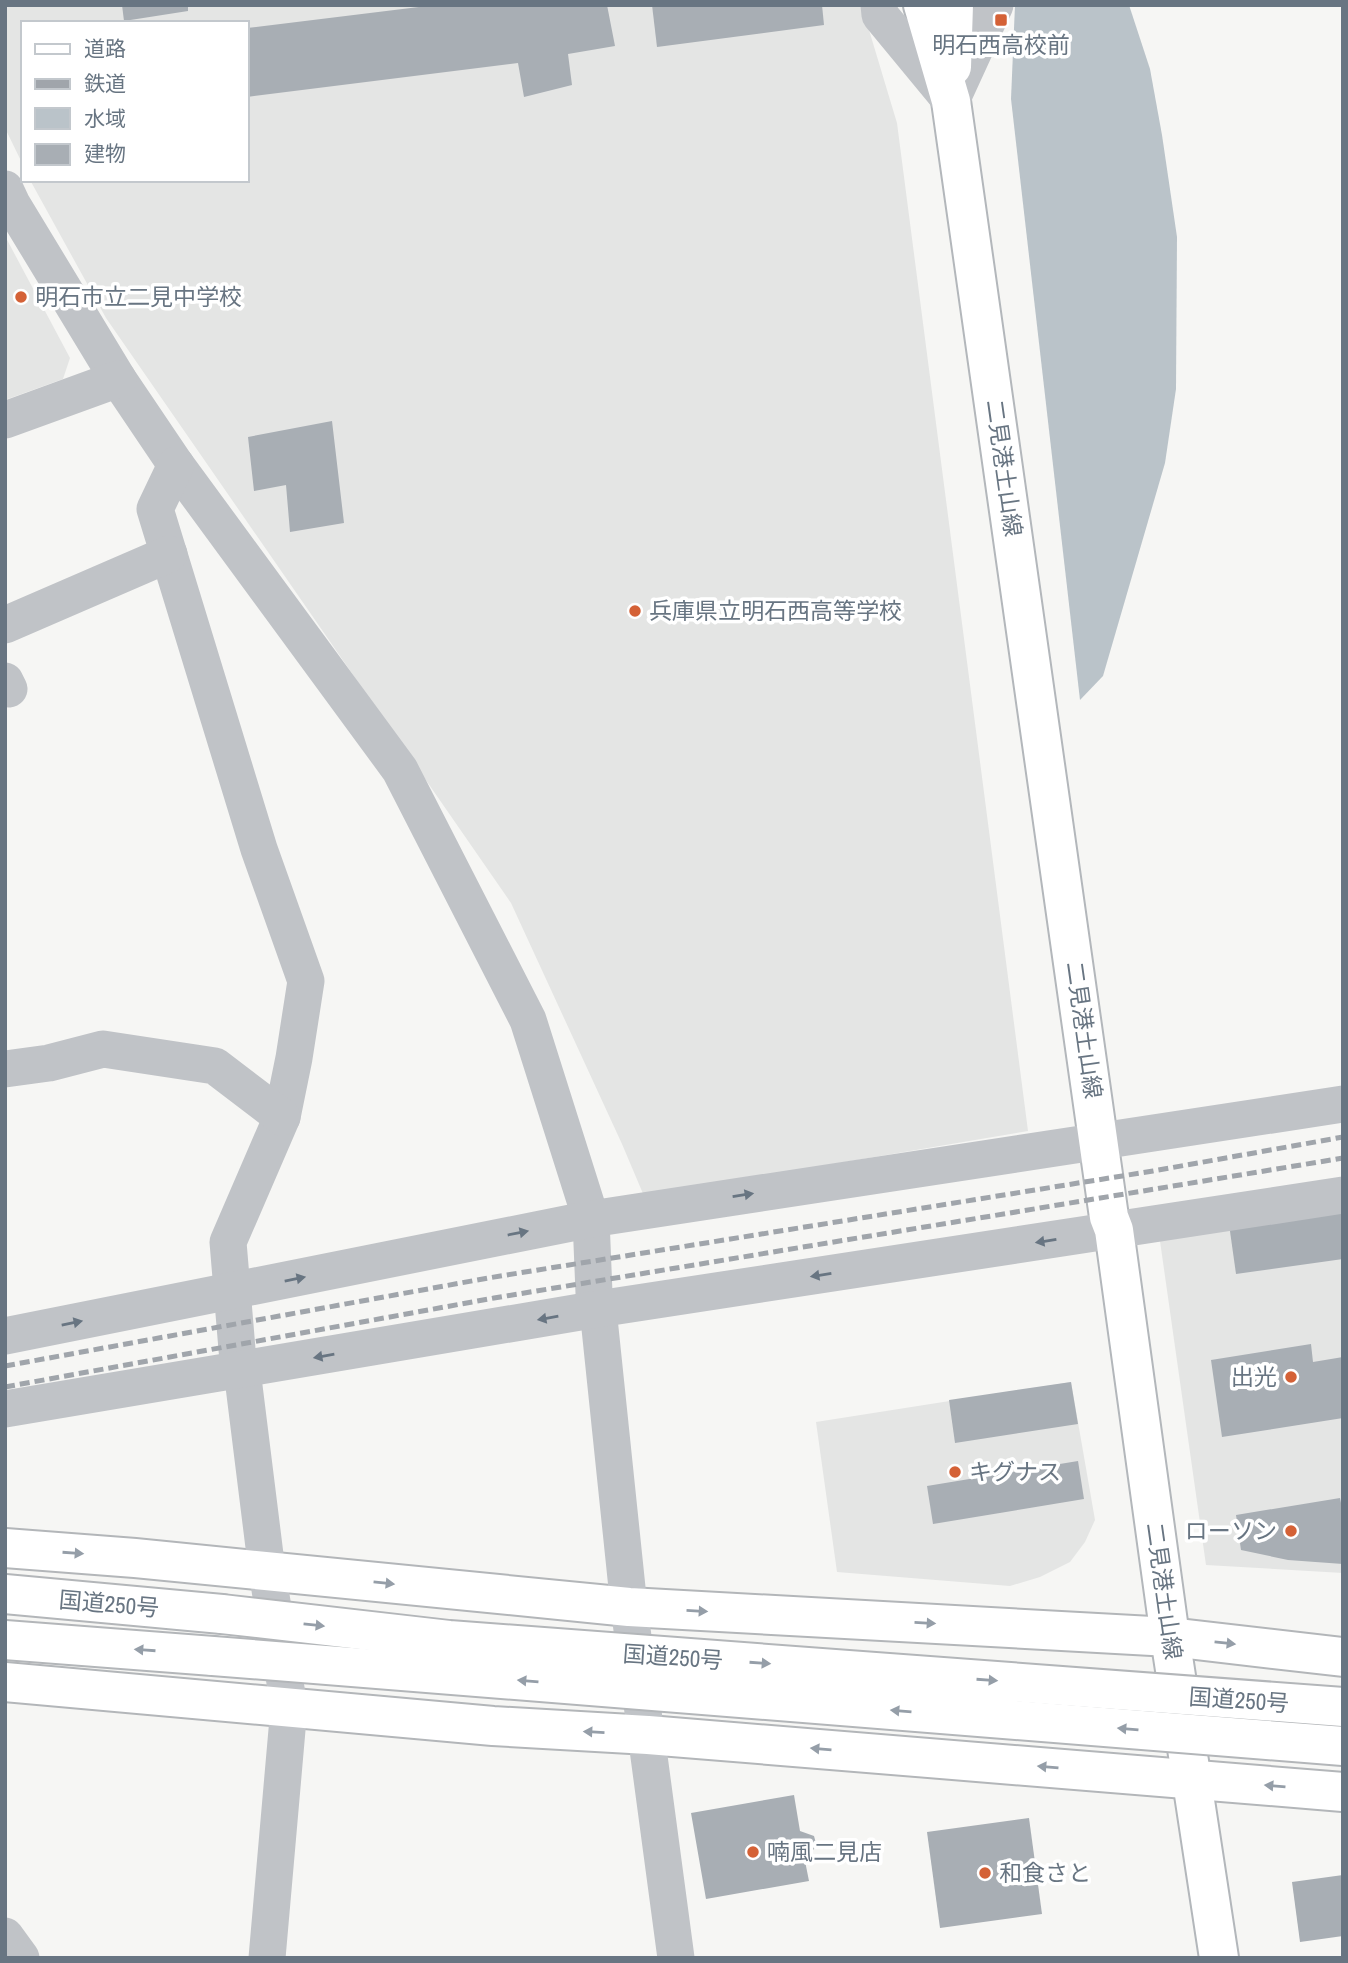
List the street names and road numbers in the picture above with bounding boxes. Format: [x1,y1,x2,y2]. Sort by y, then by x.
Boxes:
street label: 二見港土山線 [980,397,1029,538]
street label: 二見港土山線 [1060,959,1109,1100]
street label: 二見港土山線 [1140,1520,1189,1661]
street label: 国道250号 [58,1584,160,1623]
street label: 国道250号 [622,1638,724,1675]
street label: 国道250号 [1188,1681,1290,1718]

